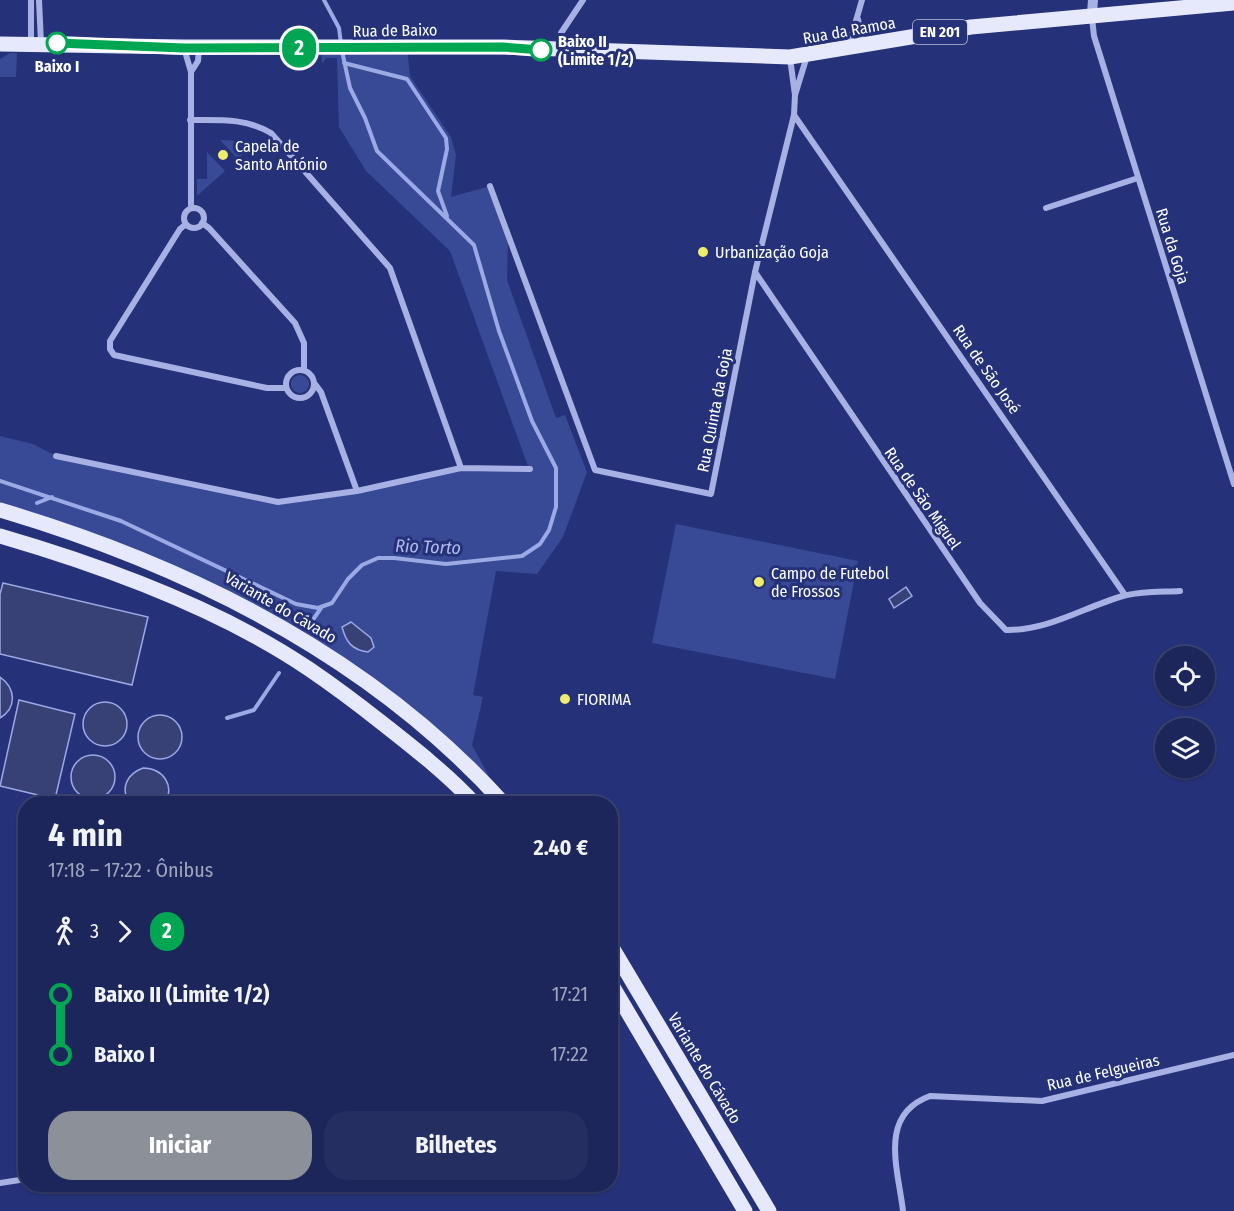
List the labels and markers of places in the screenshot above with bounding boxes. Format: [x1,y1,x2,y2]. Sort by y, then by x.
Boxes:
marker: Baixo I [46,32,68,54]
place label: Baixo II (Limite 1/2) [558,32,634,69]
marker: Baixo II (Limite 1/2) [530,39,552,61]
place label: Baixo I [35,57,79,76]
place label: Capela de Santo António [235,137,328,174]
marker: Capela de Santo António [216,148,230,162]
place label: Urbanização Goja [715,243,829,262]
marker: Urbanização Goja [696,245,710,259]
place label: Campo de Futebol de Frossos [771,564,889,601]
marker: Campo de Futebol de Frossos [752,575,766,589]
place label: FIORIMA [577,690,632,709]
marker: FIORIMA [558,692,572,706]

